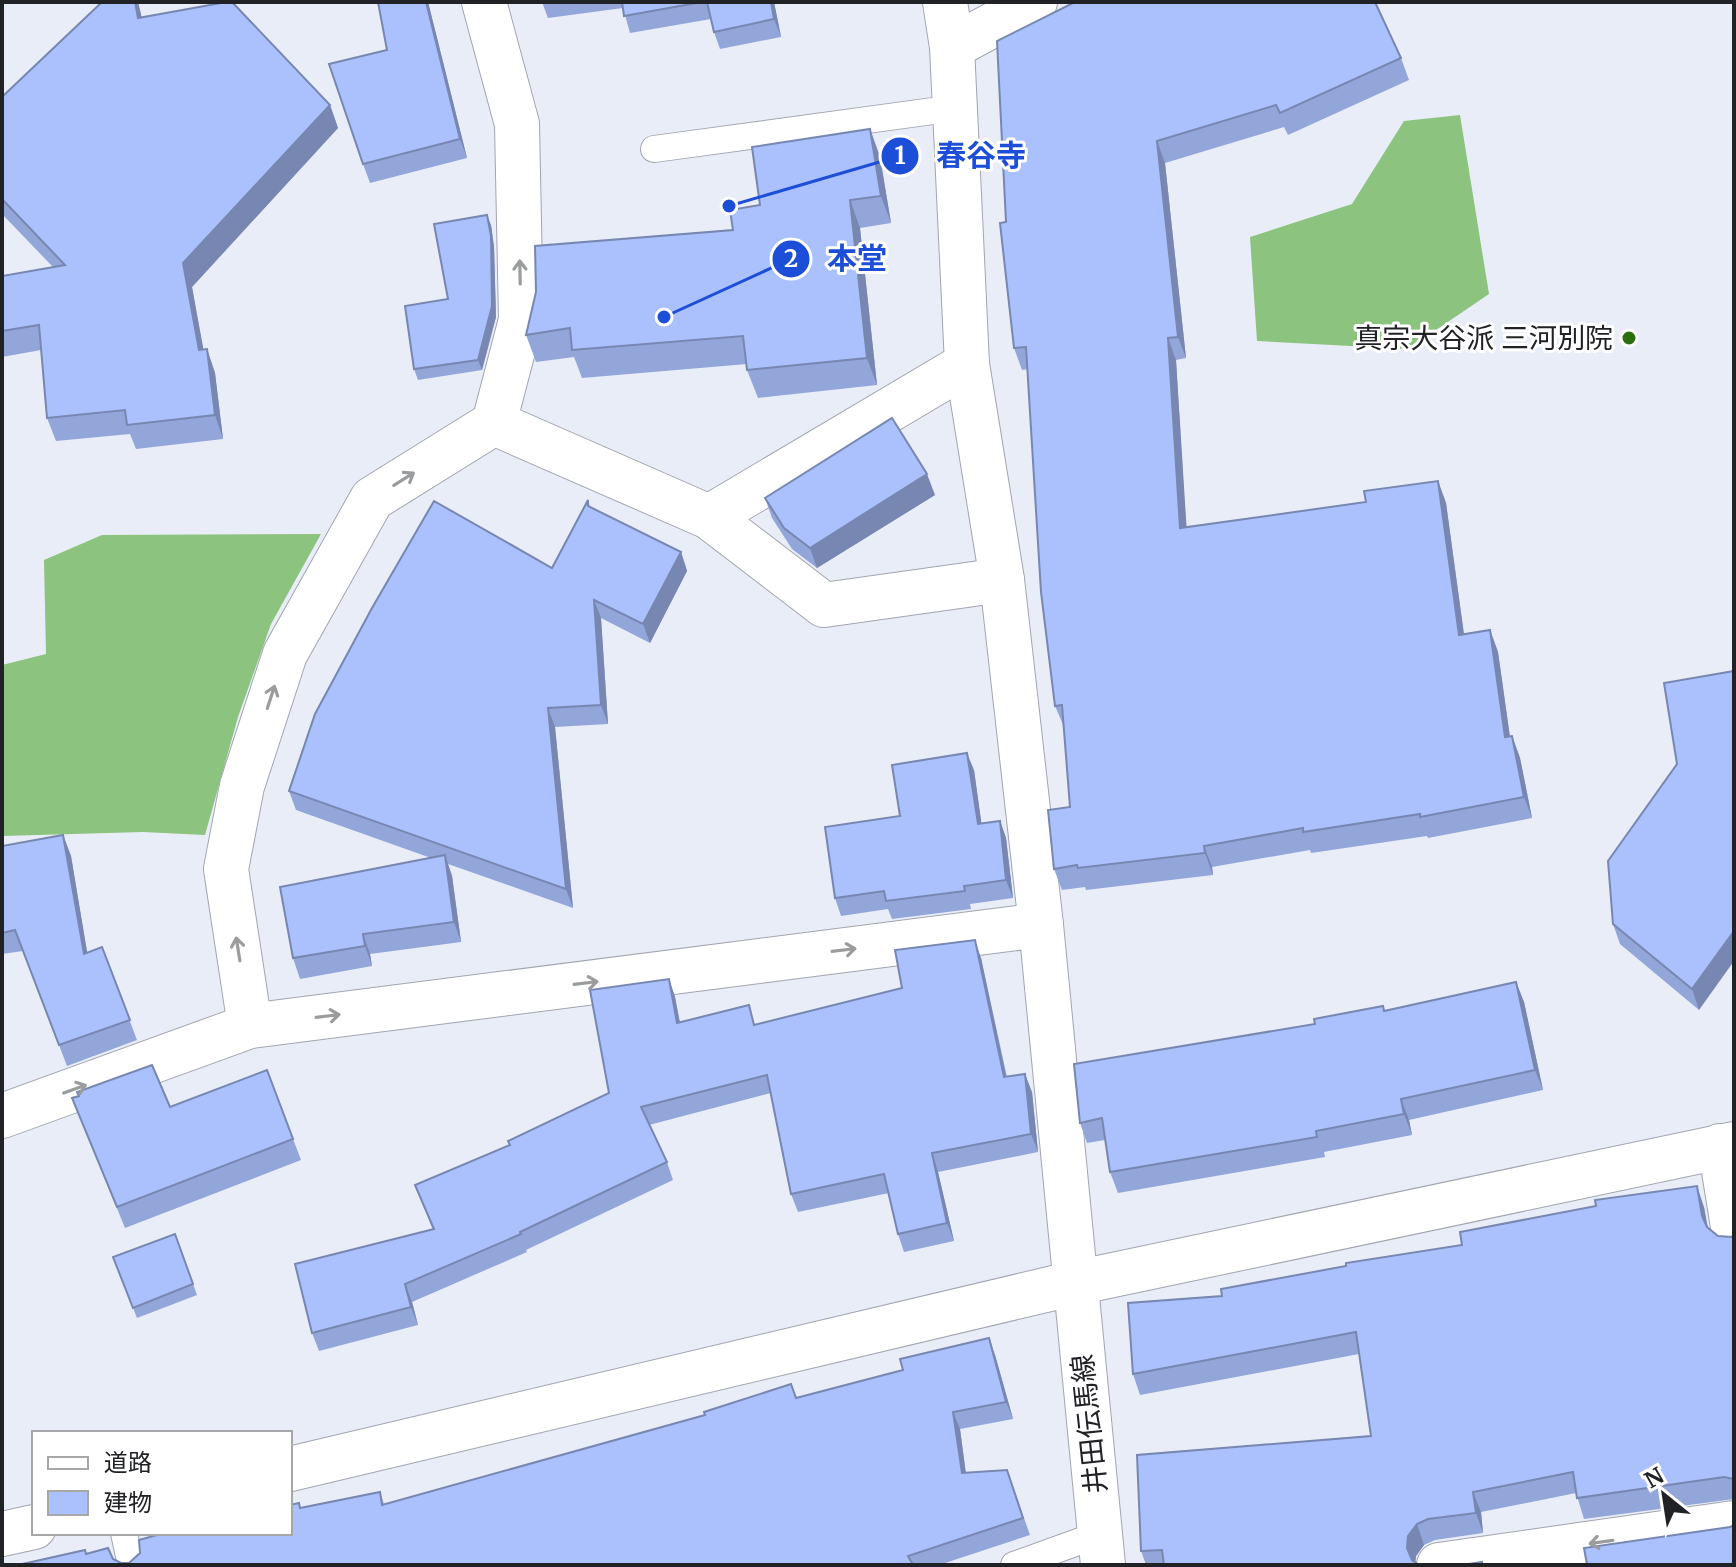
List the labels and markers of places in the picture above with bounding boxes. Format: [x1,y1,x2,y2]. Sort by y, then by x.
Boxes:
callout: 春谷寺 [880,129,1042,183]
callout: 本堂 [771,232,903,286]
place label: 真宗大谷派 三河別院 [1354,320,1613,356]
marker: 真宗大谷派 三河別院 [1620,329,1638,347]

